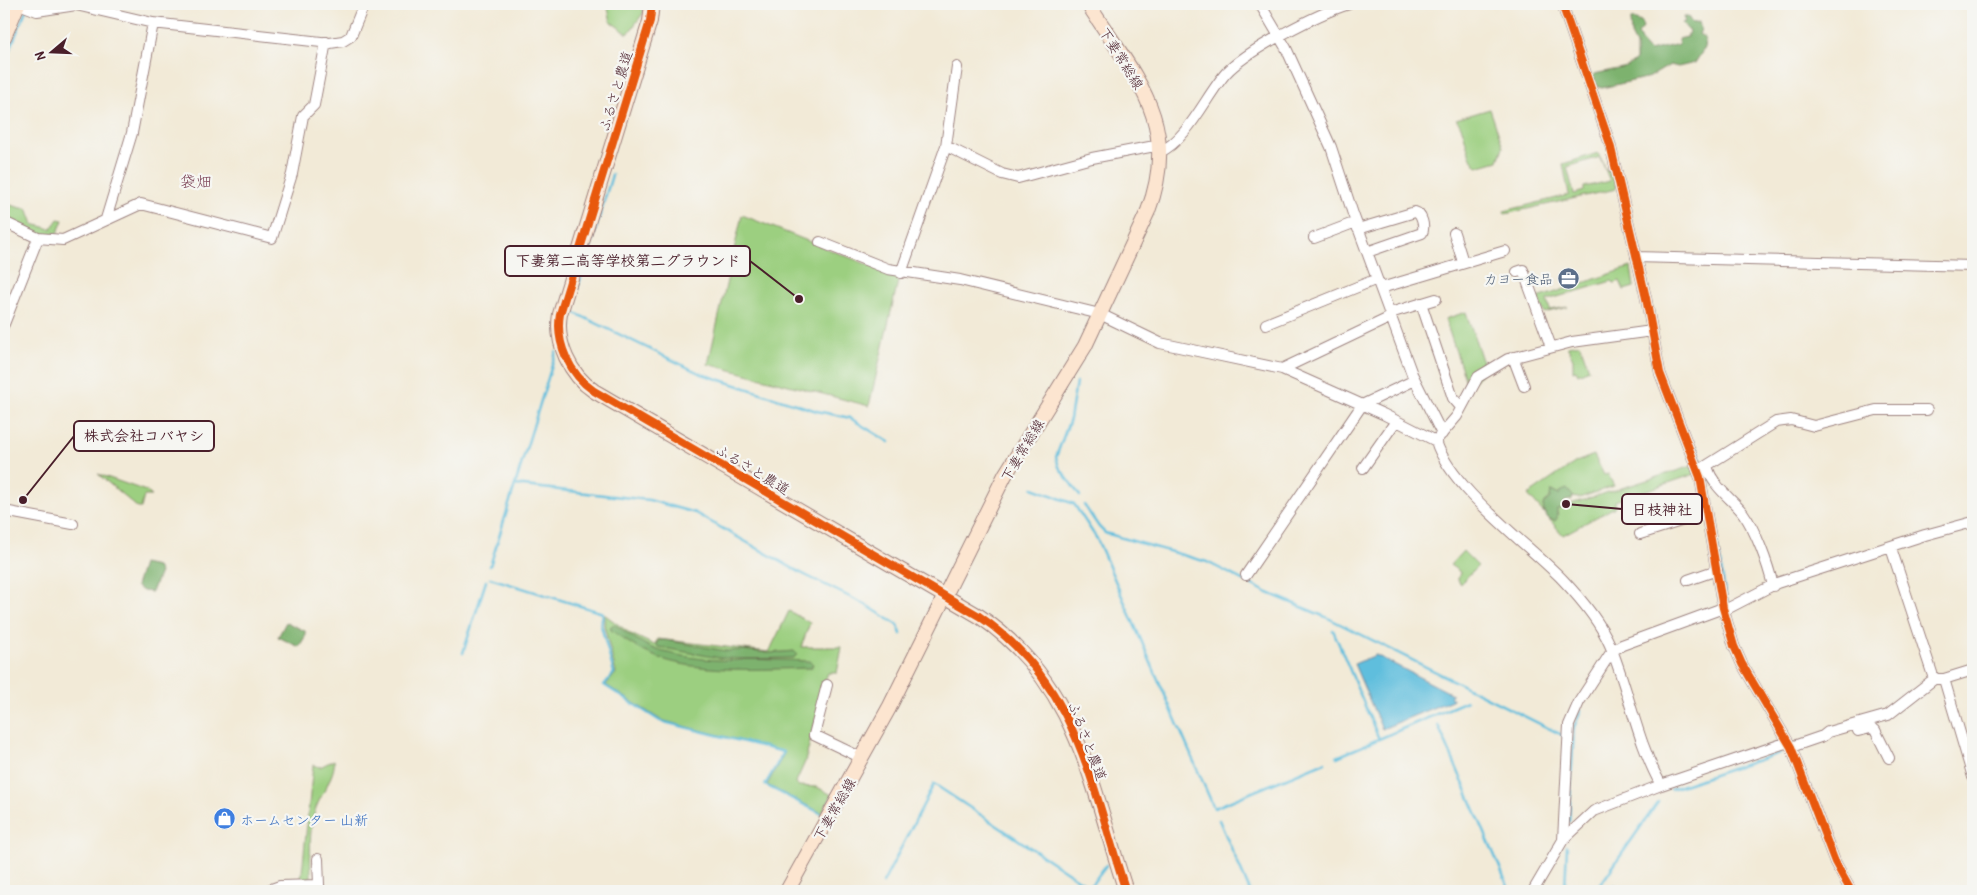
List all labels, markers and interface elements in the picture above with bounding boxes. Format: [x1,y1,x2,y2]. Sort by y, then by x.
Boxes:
street label: 下妻常総線 [1095,23,1149,93]
north arrow [28,28,78,78]
street label: ふるさと農道 [594,48,636,134]
text: N [29,49,49,63]
district label: 袋畑 [180,170,212,192]
callout: 下妻第二高等学校第二グラウンド [505,246,750,276]
text: 下妻第二高等学校第二グラウンド [515,250,741,271]
office icon: カヨー食品 [1557,266,1581,290]
place label: カヨー食品 [1484,269,1553,288]
street label: 下妻常総線 [996,415,1048,485]
callout: 株式会社コバヤシ [74,421,214,451]
text: 株式会社コバヤシ [84,425,204,446]
street label: ふるさと農道 [712,439,794,499]
callout: 日枝神社 [1622,494,1702,524]
text: 日枝神社 [1632,499,1692,520]
street label: ふるさと農道 [1064,699,1112,783]
street label: 下妻常総線 [808,774,860,844]
shop icon: ホームセンター 山新 [212,807,236,831]
place label: ホームセンター 山新 [240,810,368,829]

